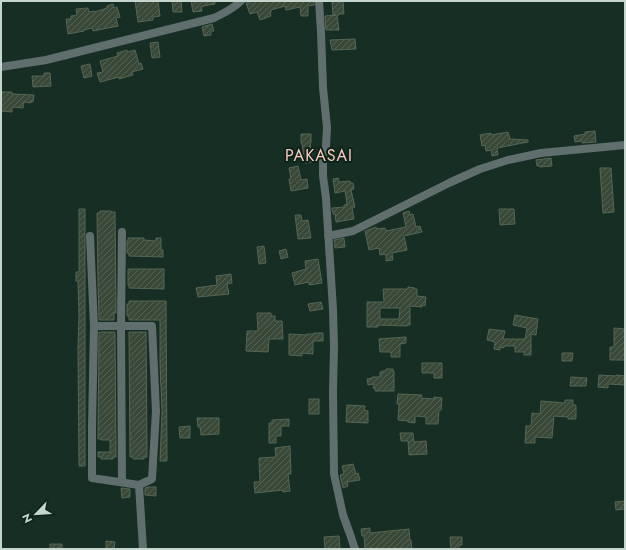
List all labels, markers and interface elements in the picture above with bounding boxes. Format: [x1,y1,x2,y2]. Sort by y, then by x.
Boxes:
district label: PAKASAI [285,144,353,167]
north arrow [16,494,56,534]
text: N [18,511,36,526]

